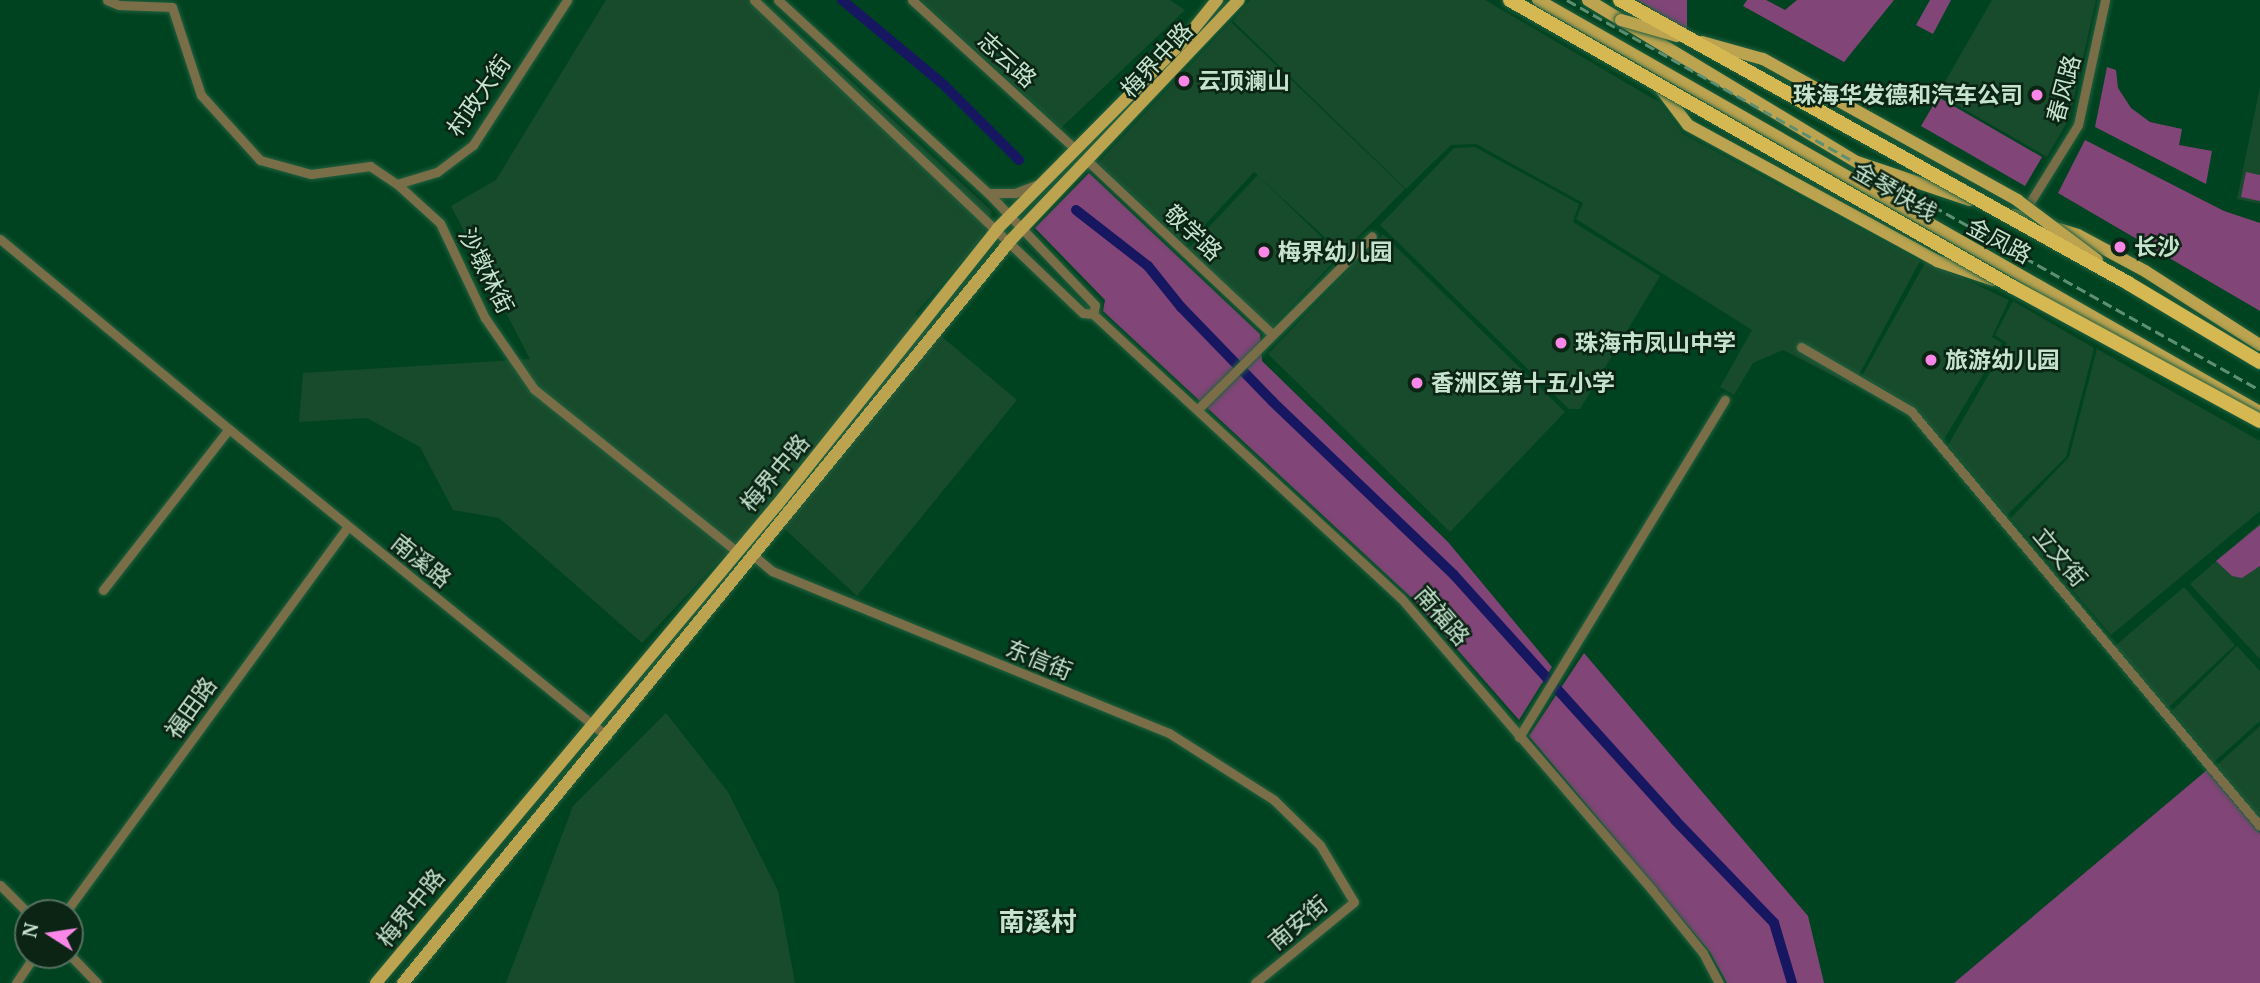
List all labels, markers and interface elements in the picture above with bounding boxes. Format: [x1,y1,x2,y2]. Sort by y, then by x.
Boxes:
street label: 梅界中路 [1116,17,1198,103]
street label: 志云路 [972,27,1042,93]
street label: 村政大街 [441,50,517,142]
street label: 春风路 [2042,52,2086,126]
place label: 云顶澜山 [1198,67,1290,95]
marker: 云顶澜山 [1176,73,1192,89]
place label: 珠海华发德和汽车公司 [1793,81,2023,109]
marker: 珠海华发德和汽车公司 [2029,87,2045,103]
street label: 金琴快线 [1848,157,1942,227]
street label: 敬学路 [1158,199,1228,267]
street label: 金凤路 [1962,213,2036,269]
street label: 沙墩林街 [453,224,519,318]
place label: 长沙 [2134,233,2180,261]
place label: 梅界幼儿园 [1278,238,1393,266]
marker: 长沙 [2112,239,2128,255]
marker: 梅界幼儿园 [1256,244,1272,260]
place label: 珠海市凤山中学 [1575,329,1736,357]
marker: 珠海市凤山中学 [1553,335,1569,351]
place label: 旅游幼儿园 [1945,346,2060,374]
marker: 旅游幼儿园 [1923,352,1939,368]
place label: 香洲区第十五小学 [1431,369,1615,397]
marker: 香洲区第十五小学 [1409,375,1425,391]
street label: 梅界中路 [735,429,815,517]
street label: 立文街 [2027,522,2093,592]
street label: 南溪路 [386,529,456,593]
street label: 南福路 [1409,581,1475,651]
street label: 东信街 [1002,634,1076,686]
street label: 福田路 [160,672,222,744]
street label: 梅界中路 [371,864,451,952]
street label: 南安街 [1263,890,1333,956]
north arrow [14,899,84,969]
district label: 南溪村 [999,906,1077,938]
text: N [16,920,44,940]

